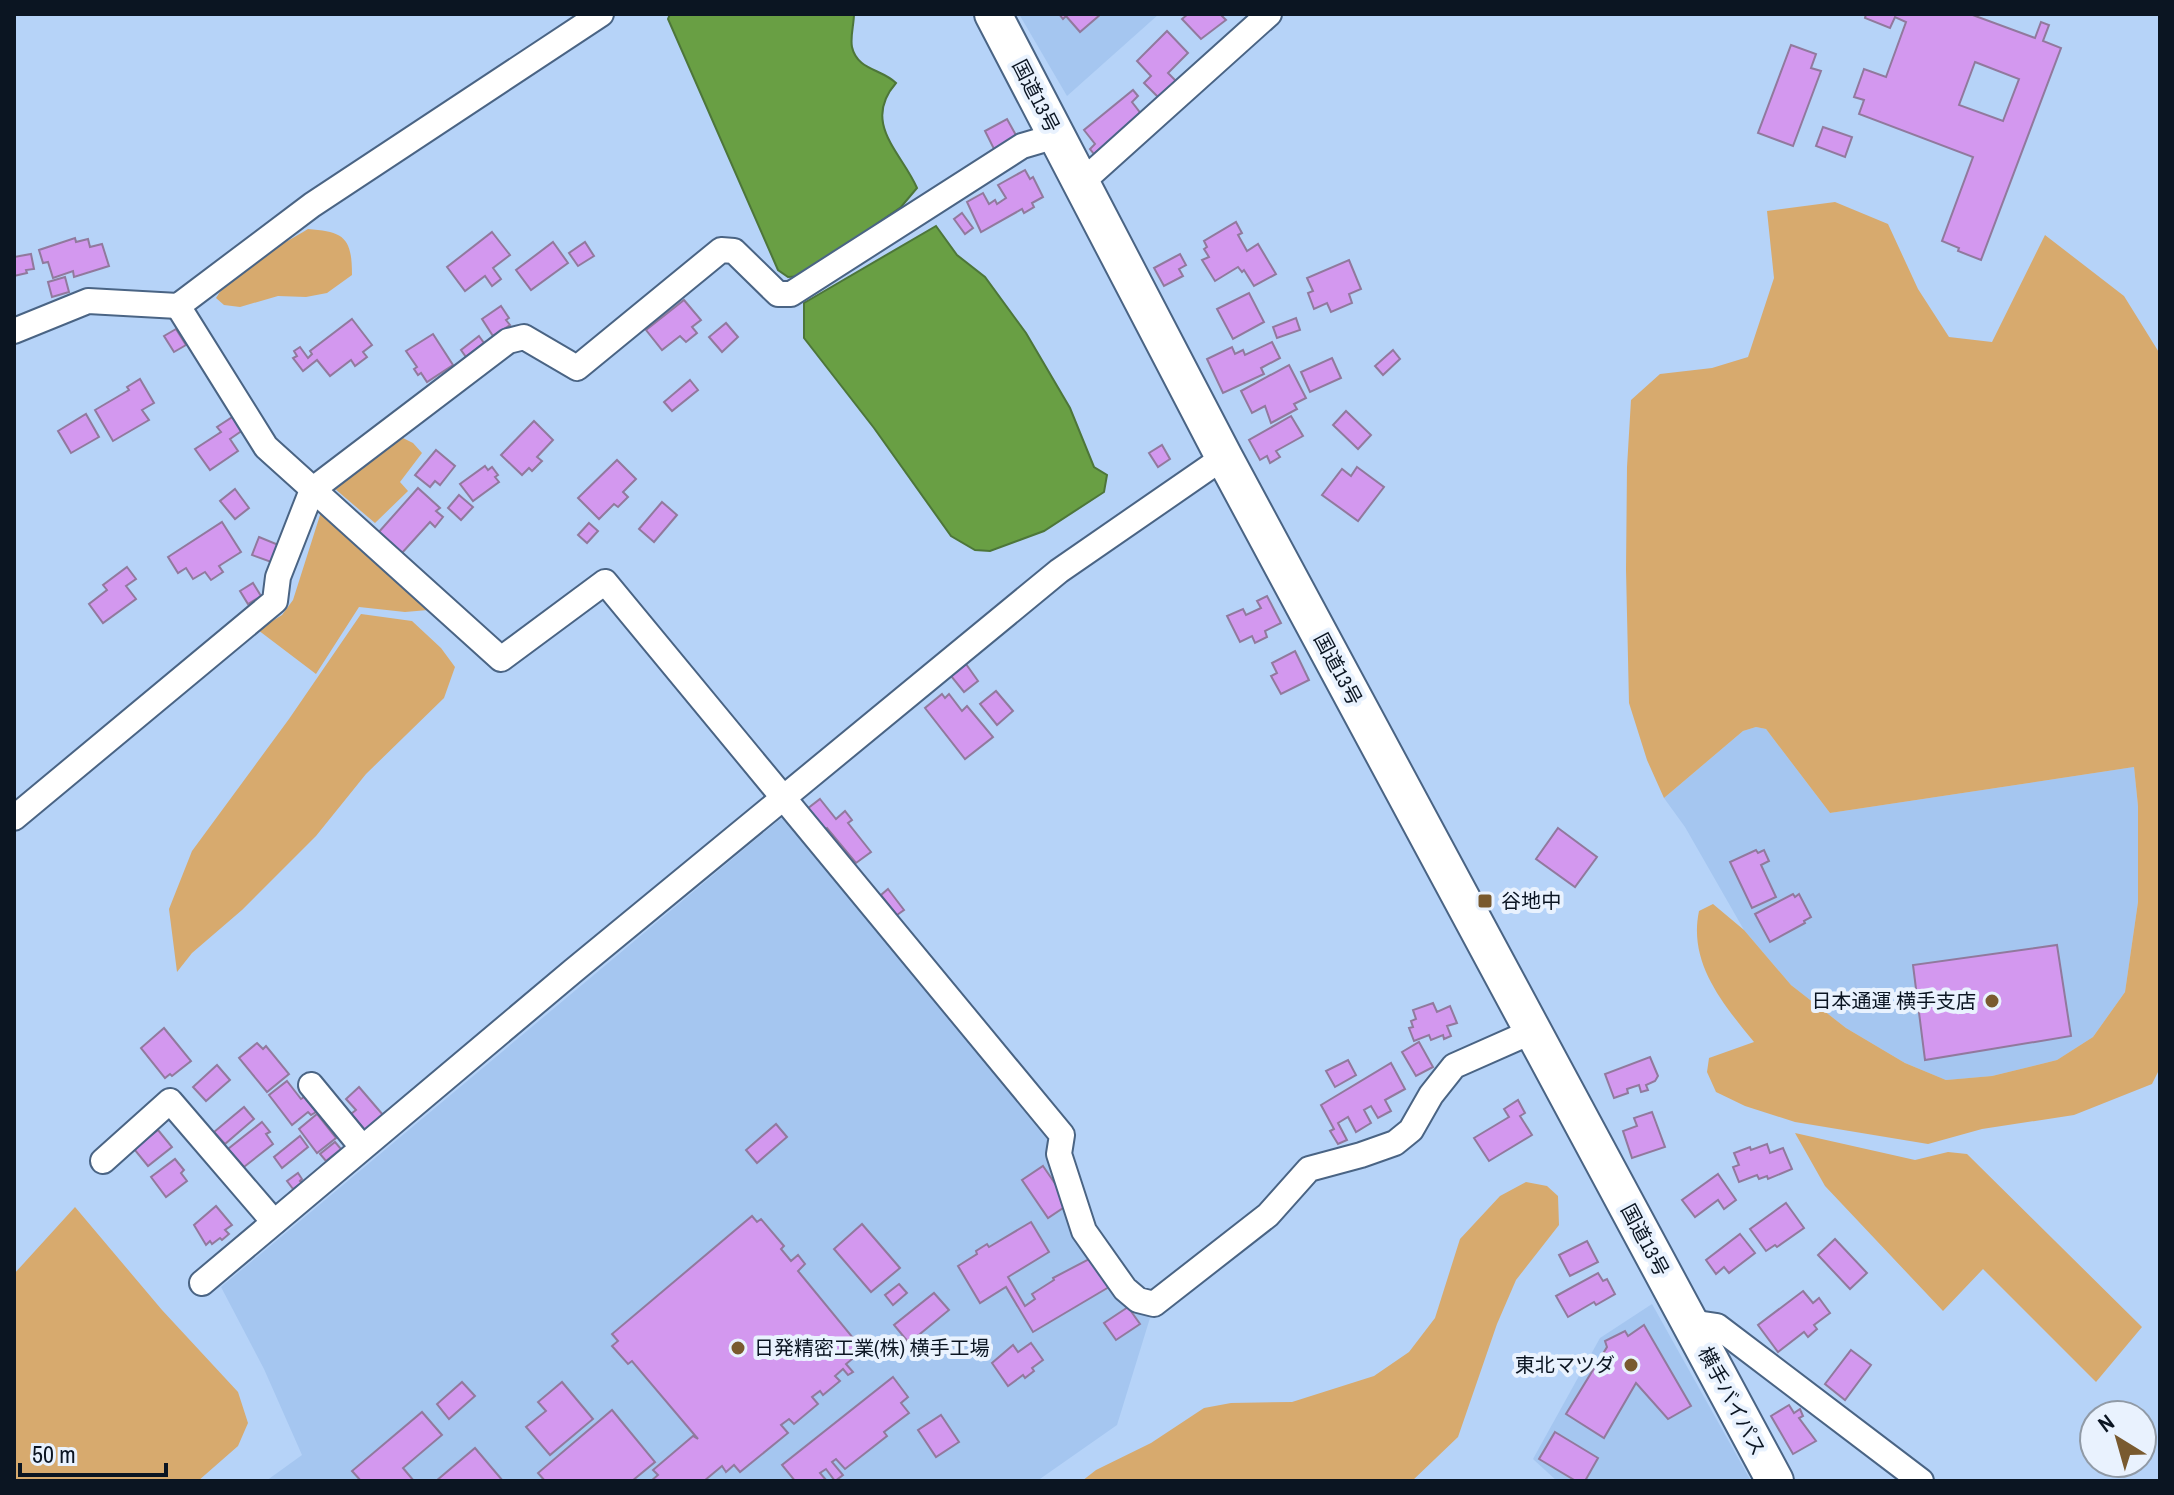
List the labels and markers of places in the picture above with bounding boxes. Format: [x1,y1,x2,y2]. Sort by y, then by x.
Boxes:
place label: 谷地中 [1501,887,1561,914]
marker: 谷地中 [1476,892,1494,910]
place label: 日本通運 横手支店 [1811,987,1976,1014]
marker: 日本通運 横手支店 [1983,992,2001,1010]
place label: 日発精密工業(株) 横手工場 [754,1334,989,1361]
marker: 日発精密工業(株) 横手工場 [729,1339,747,1357]
place label: 東北マツダ [1515,1351,1615,1378]
marker: 東北マツダ [1622,1356,1640,1374]

